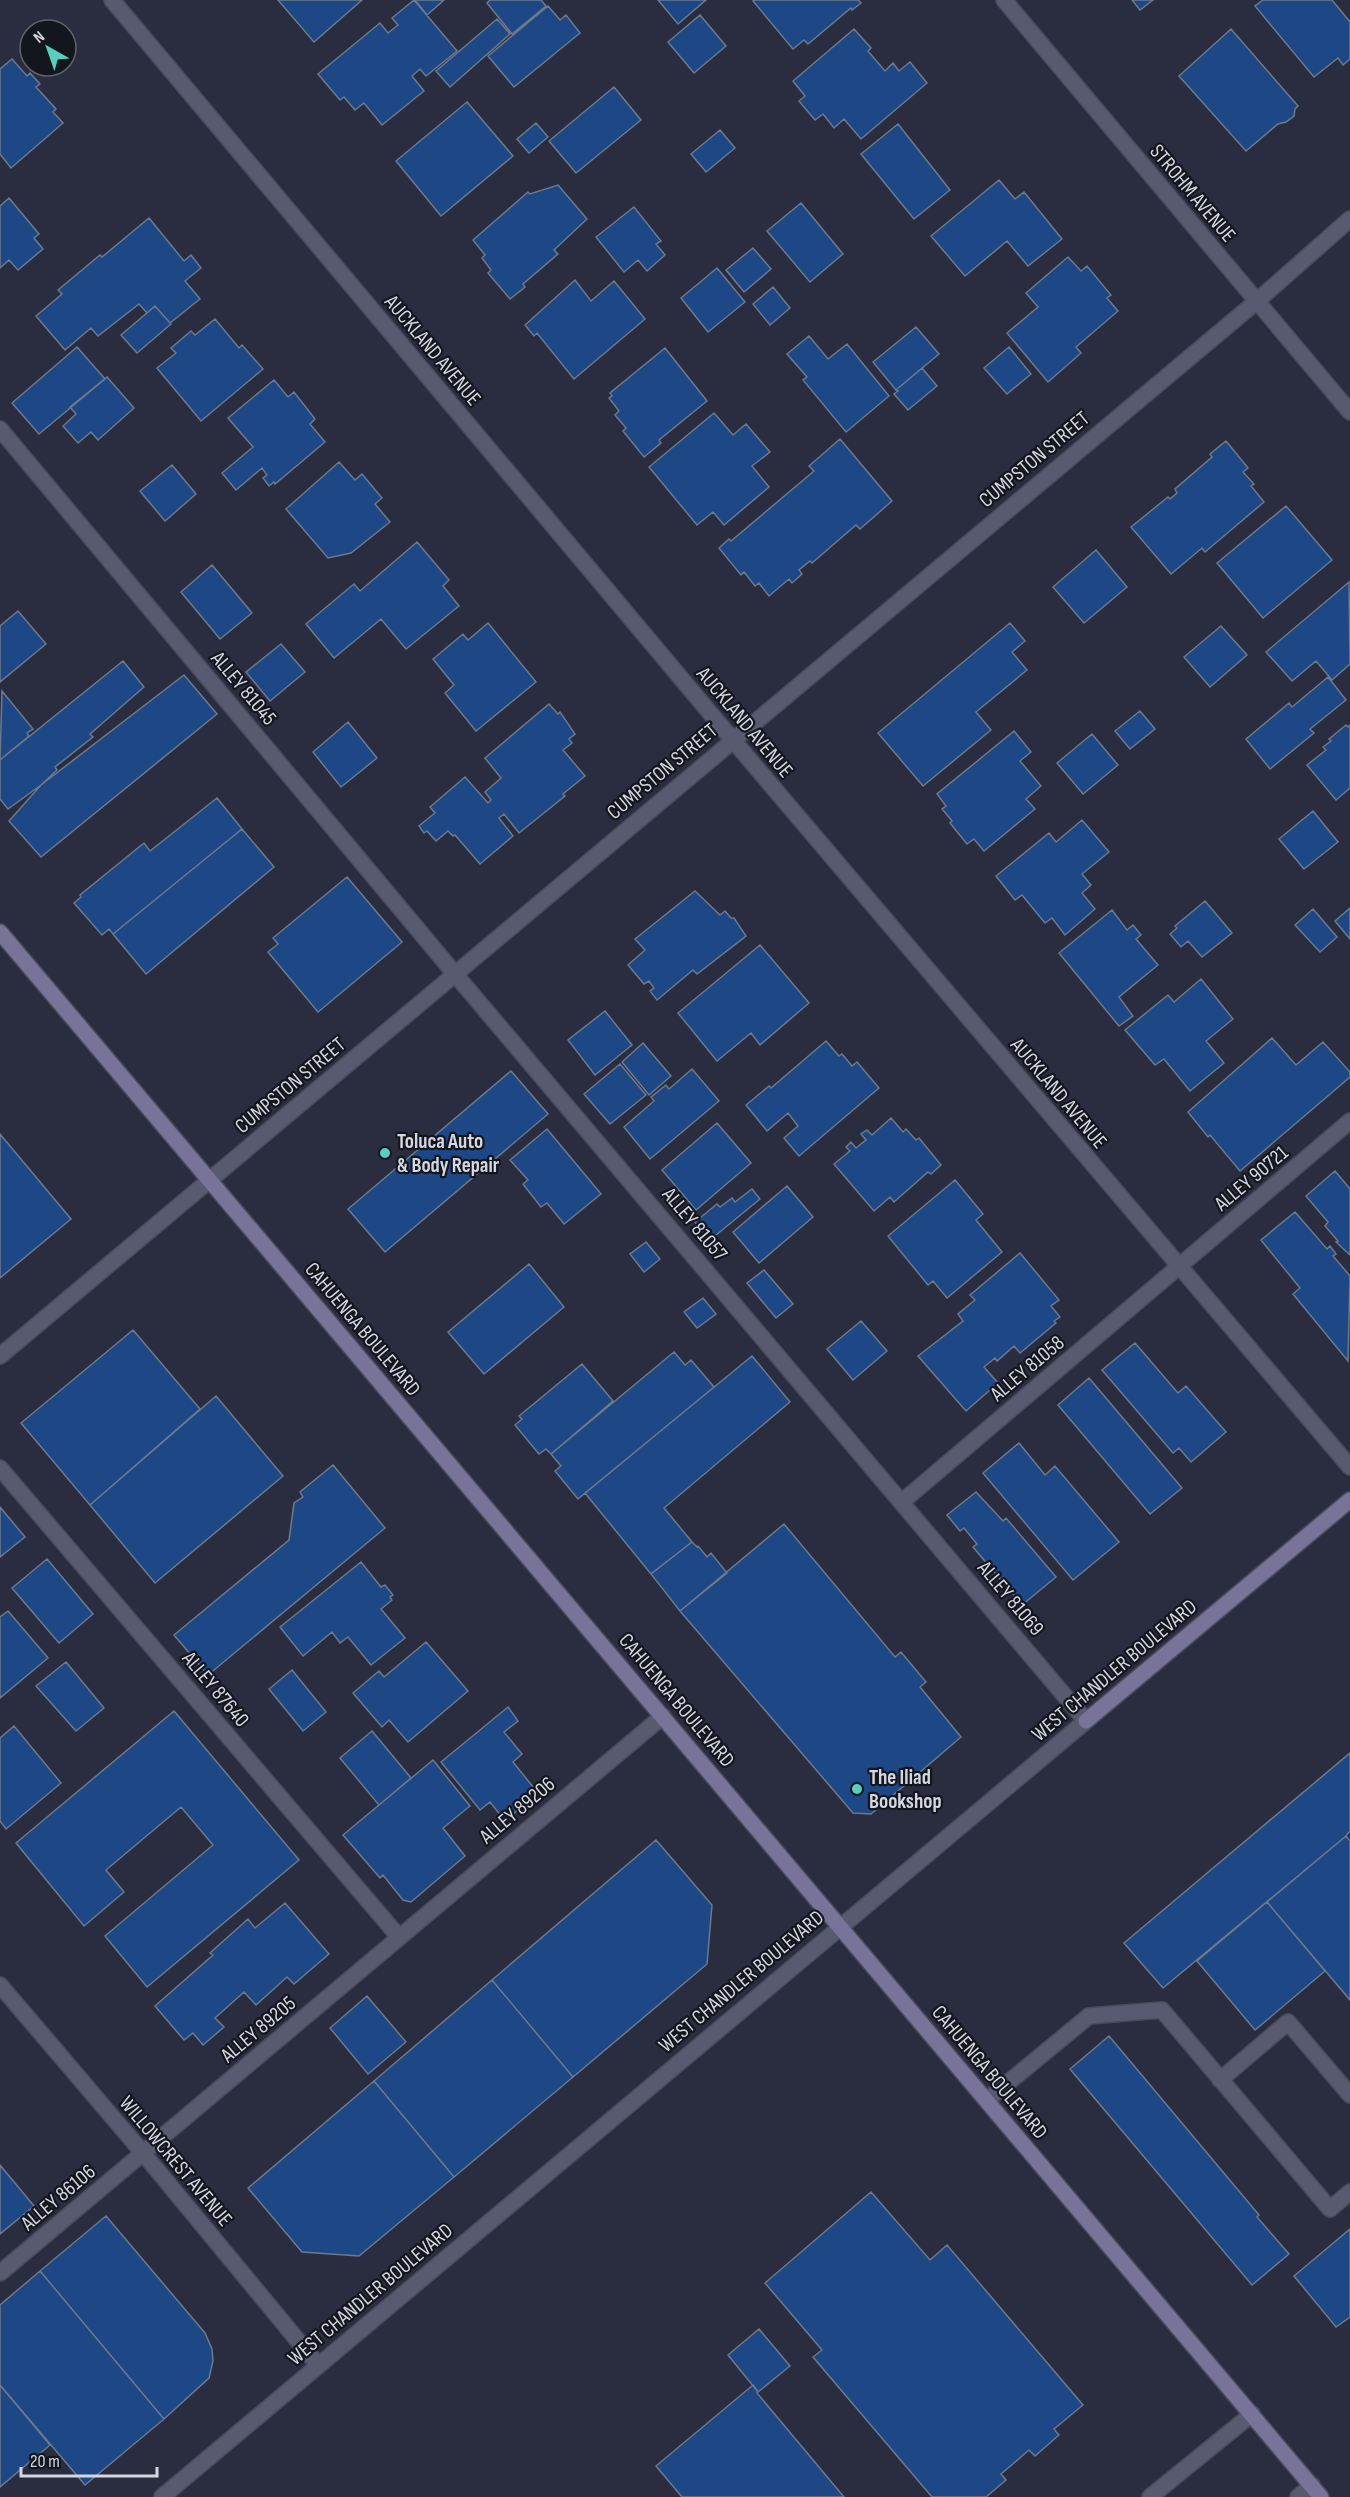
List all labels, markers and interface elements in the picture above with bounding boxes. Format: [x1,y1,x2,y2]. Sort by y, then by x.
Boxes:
north arrow [18,18,78,78]
text: N [30,28,49,48]
street label: STROHM AVENUE [1144,139,1241,247]
street label: AUCKLAND AVENUE [379,289,486,411]
street label: CUMPSTON STREET [974,406,1095,513]
street label: ALLEY 81045 [205,646,282,730]
street label: AUCKLAND AVENUE [691,661,798,783]
street label: CUMPSTON STREET [602,718,723,825]
street label: CUMPSTON STREET [230,1032,351,1139]
street label: AUCKLAND AVENUE [1005,1032,1112,1154]
place label: Toluca Auto & Body Repair [397,1129,500,1178]
street label: ALLEY 90721 [1209,1140,1294,1217]
marker: Toluca Auto & Body Repair [378,1146,392,1160]
street label: ALLEY 81057 [656,1182,733,1266]
street label: CAHUENGA BOULEVARD [299,1257,426,1401]
street label: ALLEY 81058 [984,1330,1069,1407]
street label: ALLEY 81069 [972,1555,1049,1641]
street label: WEST CHANDLER BOULEVARD [1027,1594,1202,1747]
street label: CAHUENGA BOULEVARD [613,1628,740,1772]
street label: ALLEY 87640 [176,1646,254,1732]
place label: The Iliad Bookshop [869,1765,942,1814]
street label: ALLEY 89206 [474,1772,560,1850]
marker: The Iliad Bookshop [850,1782,864,1796]
street label: WEST CHANDLER BOULEVARD [654,1905,829,2058]
street label: ALLEY 89205 [215,1991,301,2069]
street label: CAHUENGA BOULEVARD [926,2000,1053,2144]
street label: WILLOWCREST AVENUE [114,2091,237,2232]
street label: ALLEY 86106 [15,2159,101,2236]
street label: WEST CHANDLER BOULEVARD [283,2218,458,2371]
scale bar [21,2440,158,2478]
text: 20 m [30,2451,60,2472]

